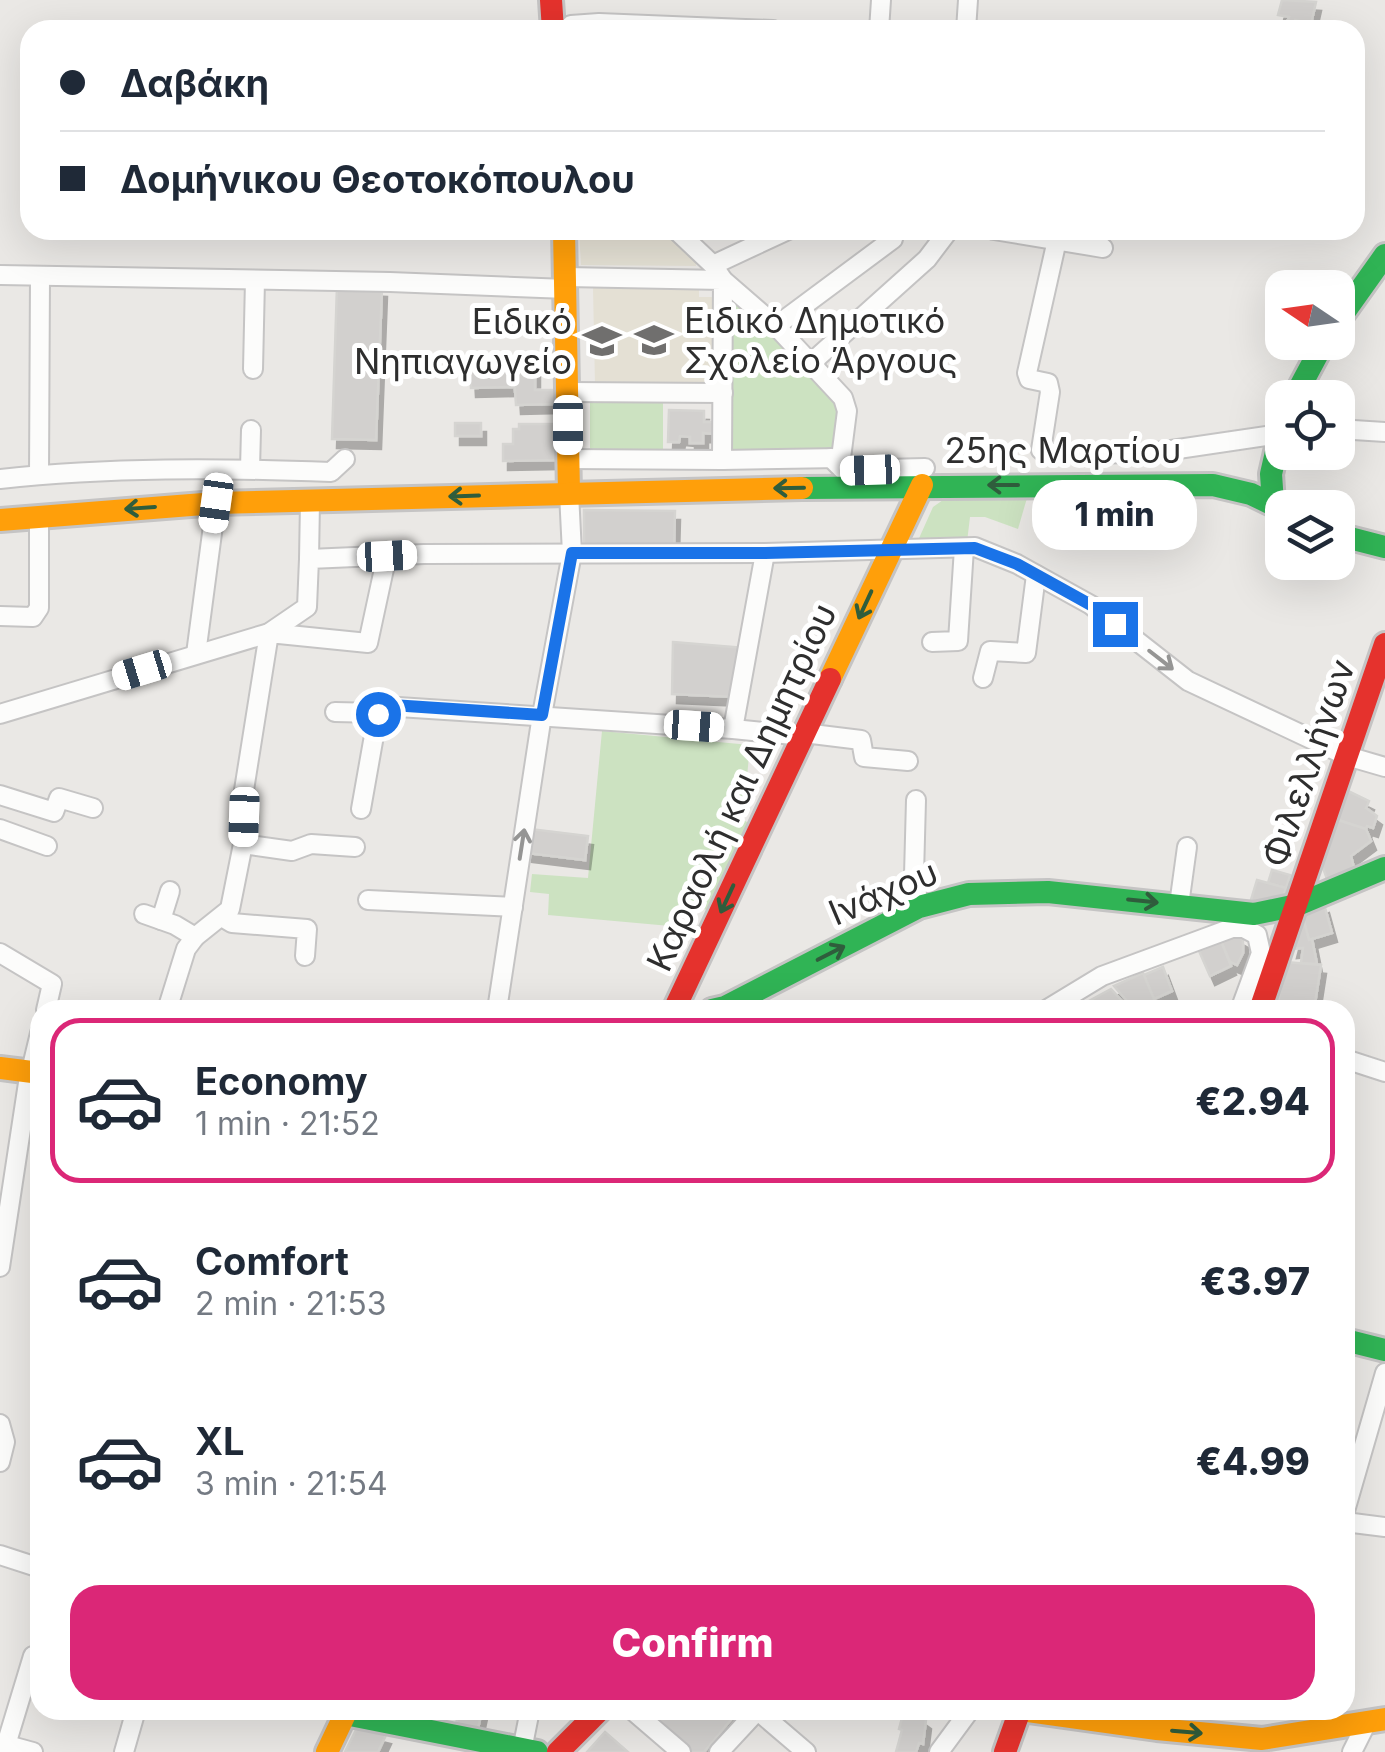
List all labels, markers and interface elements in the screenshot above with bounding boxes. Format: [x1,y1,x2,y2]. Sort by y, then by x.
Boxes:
text: Δαβάκη [120,60,269,106]
text: Δομήνικου Θεοτοκόπουλου [120,156,635,202]
north arrow [1265,270,1355,360]
map controls [1265,270,1355,580]
place label: Ειδικό Δημοτικό Σχολείο Άργους [684,299,958,381]
place label: Ειδικό Νηπιαγωγείο [354,300,572,382]
school or university icon: Ειδικό Δημοτικό Σχολείο Άργους [633,319,675,361]
school or university icon: Ειδικό Νηπιαγωγείο [581,320,623,362]
button: locate [1265,380,1355,470]
car [553,395,583,455]
street label: 25ης Μαρτίου [944,429,1182,471]
car [839,454,901,486]
car [197,471,235,535]
one-way arrow [988,476,1020,494]
one-way arrow [774,478,806,497]
callout: 1 min [1032,479,1198,549]
one-way arrow [449,487,481,506]
button: layers [1265,490,1355,580]
text: 1 min [1074,495,1155,534]
one-way arrow [124,499,156,518]
car [356,539,418,573]
one-way arrow [855,589,874,619]
street label: Καραολή και Δημητρίου [637,597,845,977]
route end [1093,602,1138,647]
car [109,647,175,693]
one-way arrow [1148,649,1174,671]
street label: Φιλελλήνων [1253,654,1363,872]
route start [356,692,401,737]
car [663,709,725,743]
car [228,786,260,848]
one-way arrow [514,829,532,861]
street label: Ινάχου [822,850,944,934]
one-way arrow [716,883,735,913]
one-way arrow [1126,892,1158,911]
one-way arrow [815,943,845,962]
icon: car [75,1056,165,1146]
text: Economy [195,1058,368,1104]
text: €2.94 [1195,1078,1310,1124]
text: 1 min · 21:52 [195,1104,380,1143]
icon: car [75,1236,165,1326]
text: Comfort [195,1238,349,1284]
text: €3.97 [1200,1258,1310,1304]
text: 2 min · 21:53 [195,1284,386,1323]
icon: car [75,1416,165,1506]
text: XL [195,1418,245,1464]
text: €4.99 [1196,1438,1310,1484]
text: 3 min · 21:54 [195,1464,388,1503]
button: Confirm [70,1585,1315,1700]
one-way arrow [1171,1723,1203,1742]

